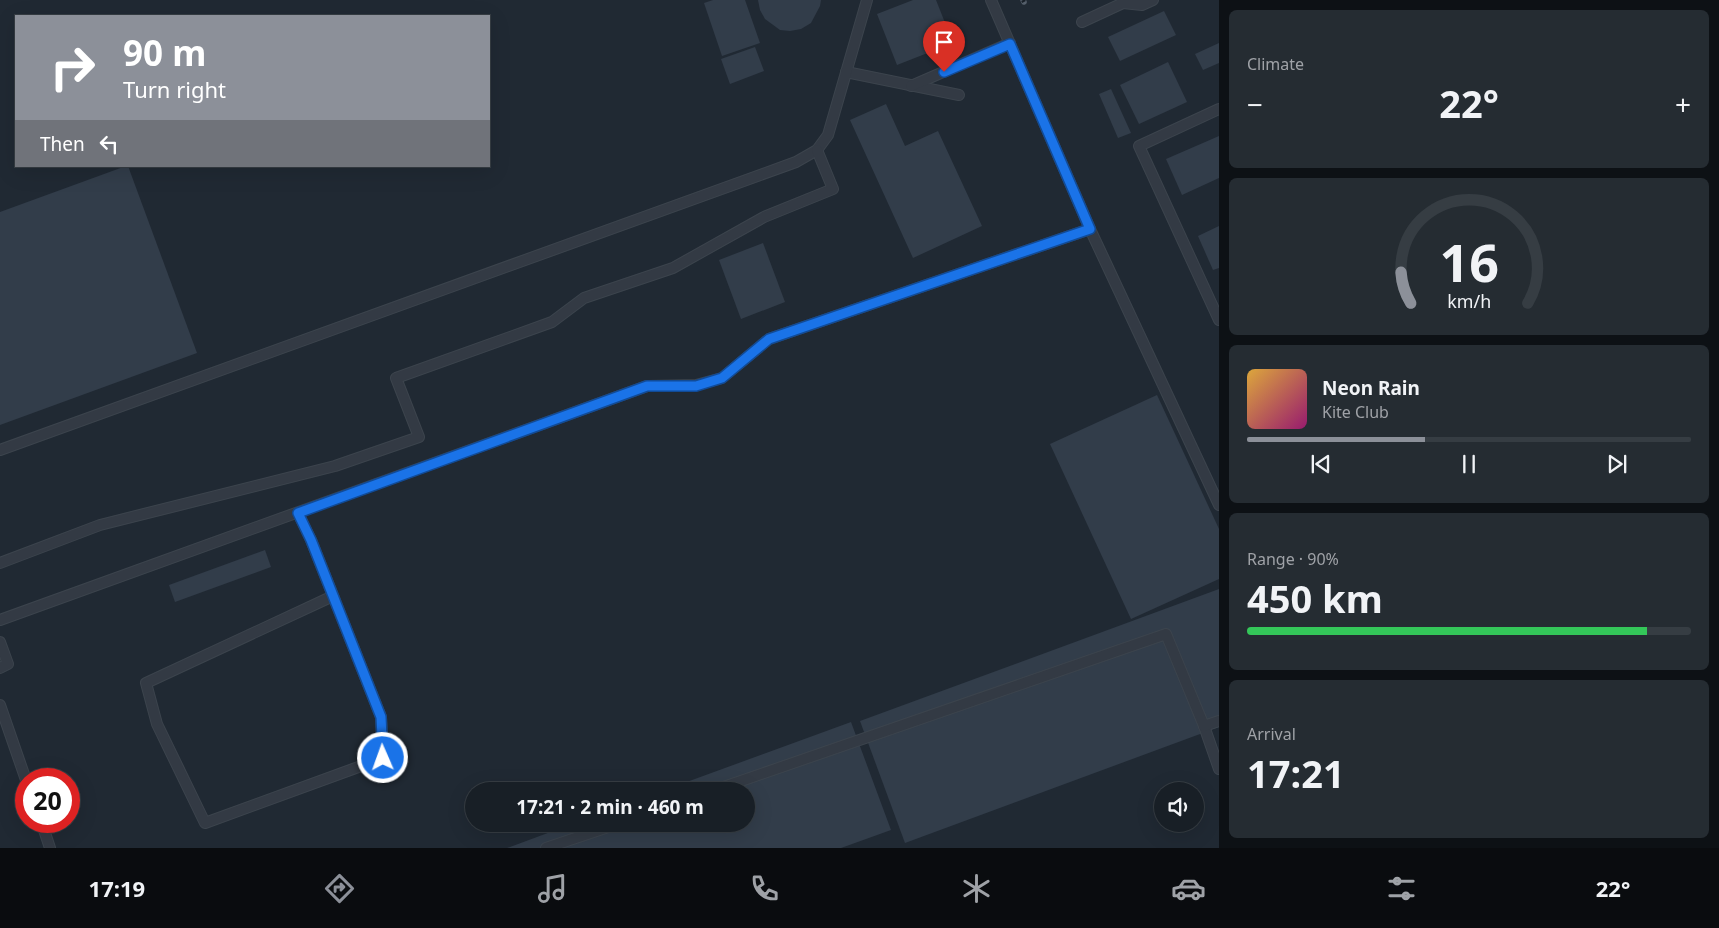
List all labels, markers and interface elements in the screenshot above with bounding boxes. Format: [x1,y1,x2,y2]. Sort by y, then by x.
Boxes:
pin [923,21,965,72]
icon: arrive [930,28,958,56]
text: 90 m [123,29,206,76]
icon: right [40,35,105,100]
text: Climate [1247,53,1304,75]
text: Turn right [123,74,226,104]
text: 22° [1439,77,1499,129]
text: − [1247,85,1263,123]
text: + [1675,85,1691,123]
icon: left [95,130,123,158]
text: Then [40,131,85,157]
text: 16 [1439,226,1499,297]
text: km/h [1447,289,1491,313]
text: Neon Rain [1322,375,1420,401]
text: Kite Club [1322,401,1389,423]
icon: previous [1307,450,1335,478]
icon: pause [1455,450,1483,478]
icon: next [1603,450,1631,478]
text: Range · 90% [1247,548,1339,570]
text: 450 km [1247,572,1383,624]
text: Arrival [1247,723,1296,745]
position arrow [356,731,408,783]
text: 17:21 [1247,747,1345,799]
speed limit sign: 20 [15,768,80,833]
map controls [1154,782,1204,832]
button: sound [1154,782,1204,832]
text: 17:21 · 2 min · 460 m [516,794,704,820]
icon: directions [322,871,357,906]
icon: music [535,871,570,906]
icon: phone [747,871,782,906]
icon: climate [959,871,994,906]
icon: car [1171,871,1206,906]
icon: filters [1384,871,1419,906]
text: 17:19 [89,873,145,903]
text: 22° [1596,873,1630,903]

